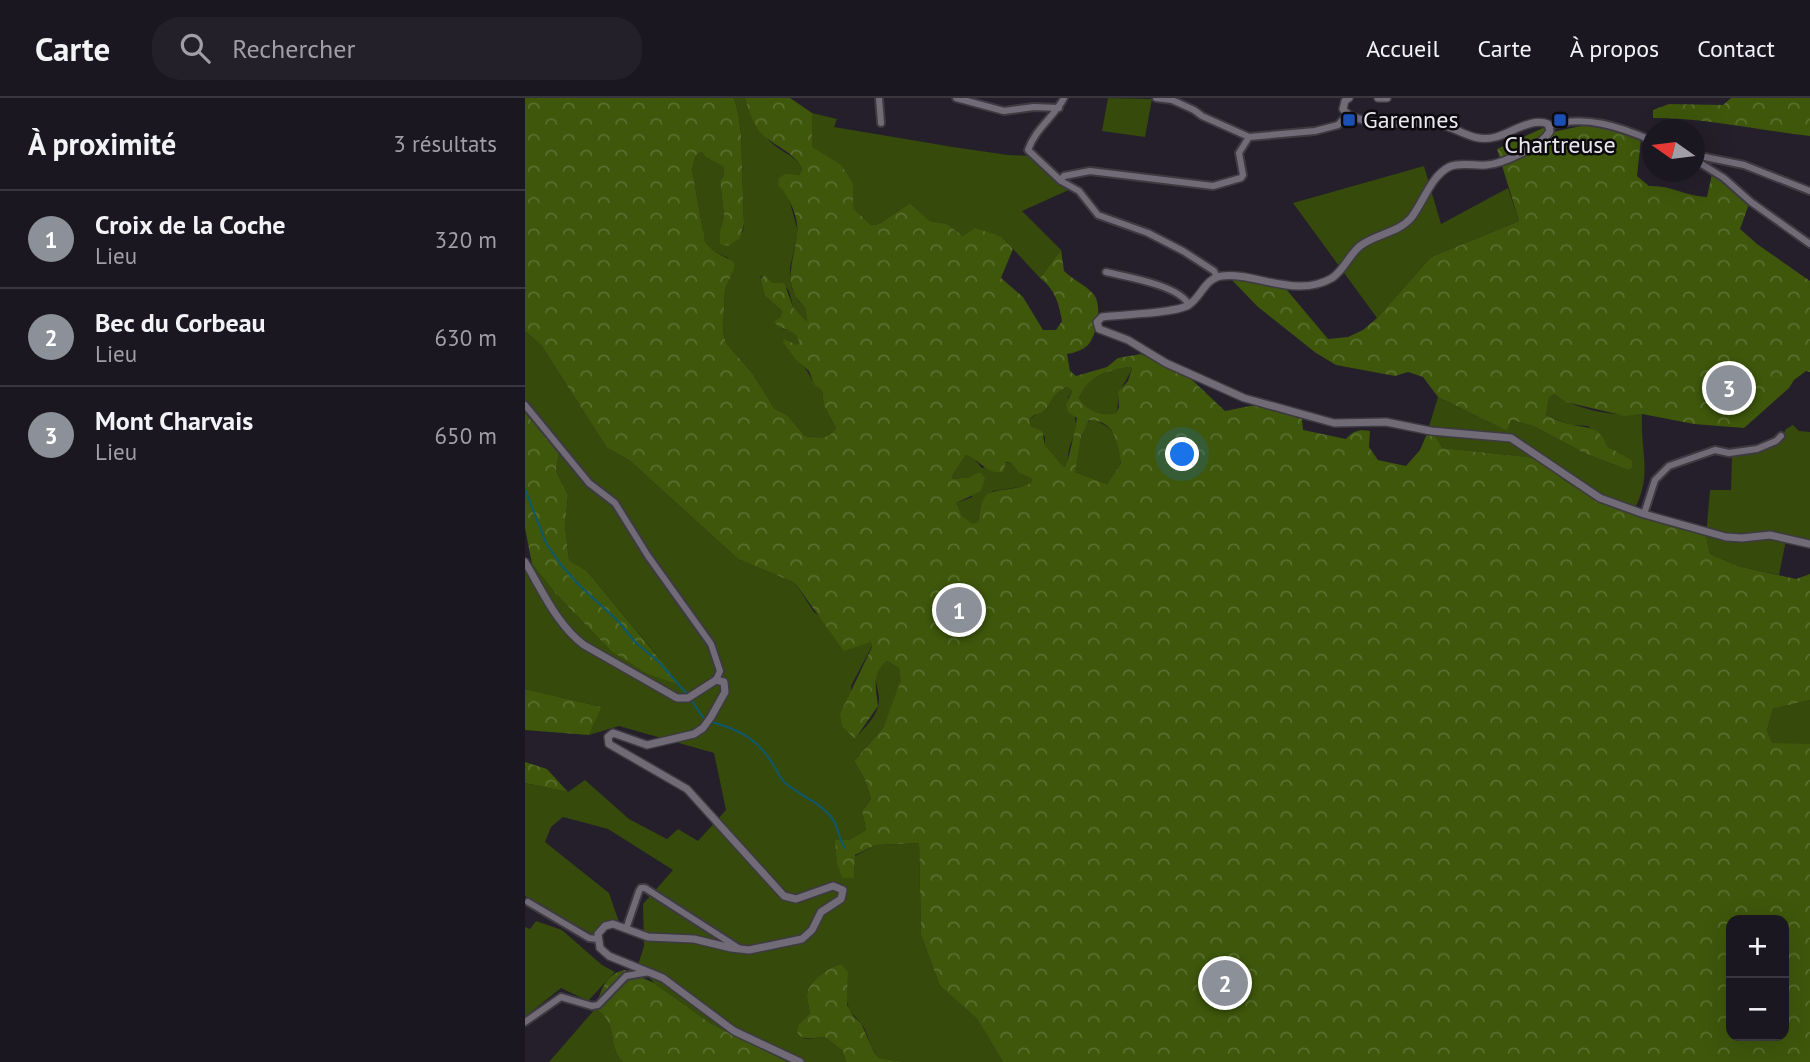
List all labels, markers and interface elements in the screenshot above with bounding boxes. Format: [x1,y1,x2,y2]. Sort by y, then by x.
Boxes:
search box [152,17,642,80]
text: Carte [35,27,110,70]
icon: search [176,29,214,67]
text: Rechercher [232,32,355,65]
text: Accueil [1366,33,1440,64]
text: Carte [1478,33,1532,64]
text: À propos [1570,33,1659,64]
text: Contact [1697,33,1775,64]
place label: Garennes [1363,104,1459,135]
marker: Garennes [1341,112,1357,128]
marker: Chartreuse [1552,112,1568,128]
north arrow [1642,119,1705,182]
text: À proximité [28,124,176,163]
text: 3 résultats [393,129,497,158]
place label: Chartreuse [1504,129,1616,160]
text: Croix de la Coche [95,208,286,241]
text: 1 [44,225,58,254]
text: 320 m [435,225,497,254]
text: Lieu [95,241,137,270]
text: Bec du Corbeau [95,306,266,339]
text: 2 [44,323,58,352]
text: 630 m [435,323,497,352]
text: Lieu [95,339,137,368]
pin: 3 [1706,362,1752,414]
text: Mont Charvais [95,404,253,437]
text: 3 [44,421,58,450]
text: 650 m [435,421,497,450]
text: Lieu [95,437,137,466]
your location [1165,437,1199,471]
pin: 1 [936,584,982,636]
map controls [1726,915,1789,1041]
button: + [1726,915,1789,978]
pin: 2 [1202,957,1248,1009]
button: − [1726,978,1789,1041]

